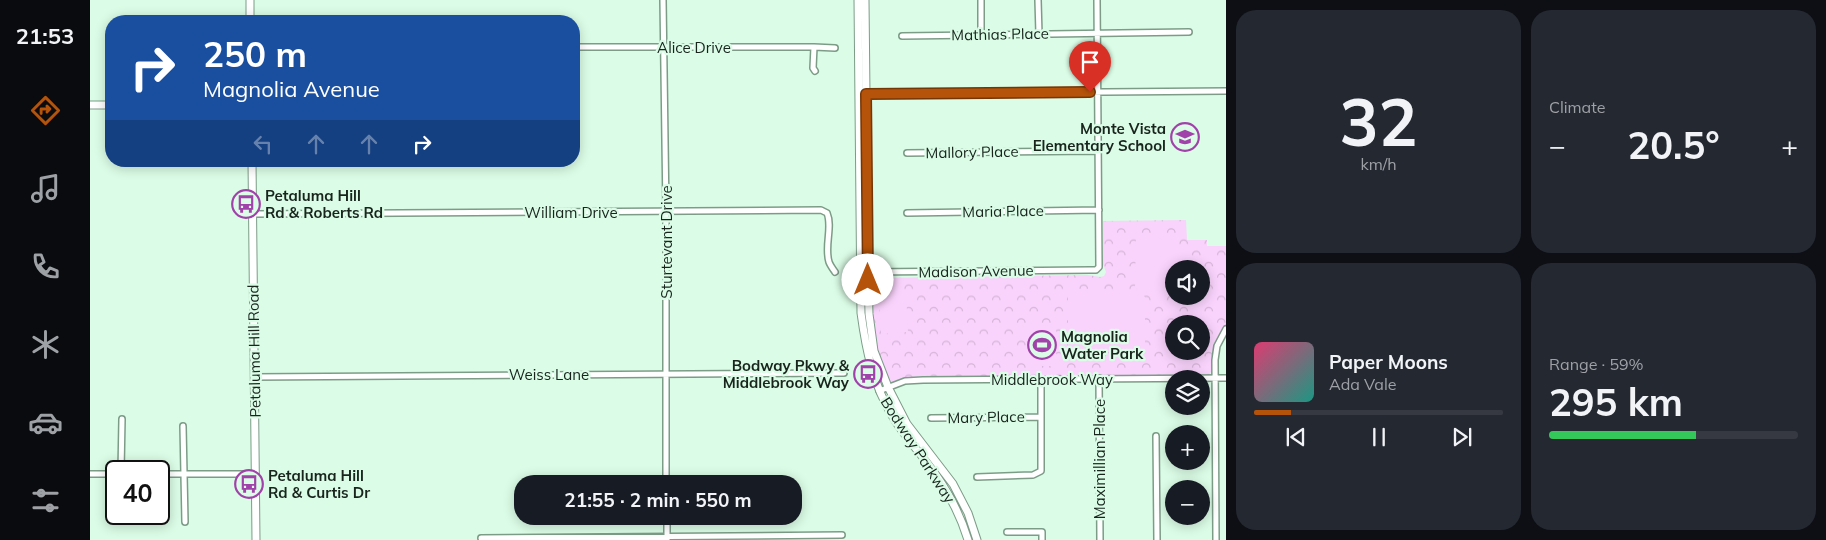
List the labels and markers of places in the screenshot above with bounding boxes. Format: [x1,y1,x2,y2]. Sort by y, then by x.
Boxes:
pin [1069,41,1111,92]
place label: Monte Vista Elementary School [1033,119,1166,155]
school or university icon: Monte Vista Elementary School [1170,122,1200,152]
place label: Petaluma Hill Rd & Roberts Rd [265,186,383,222]
bus stop icon: Petaluma Hill Rd & Roberts Rd [231,189,261,219]
place label: Magnolia Water Park [1061,327,1144,363]
sports icon: Magnolia Water Park [1027,330,1057,360]
place label: Bodway Pkwy & Middlebrook Way [723,356,850,392]
bus stop icon: Bodway Pkwy & Middlebrook Way [853,359,883,389]
place label: Petaluma Hill Rd & Curtis Dr [268,466,370,502]
bus stop icon: Petaluma Hill Rd & Curtis Dr [234,469,264,499]

